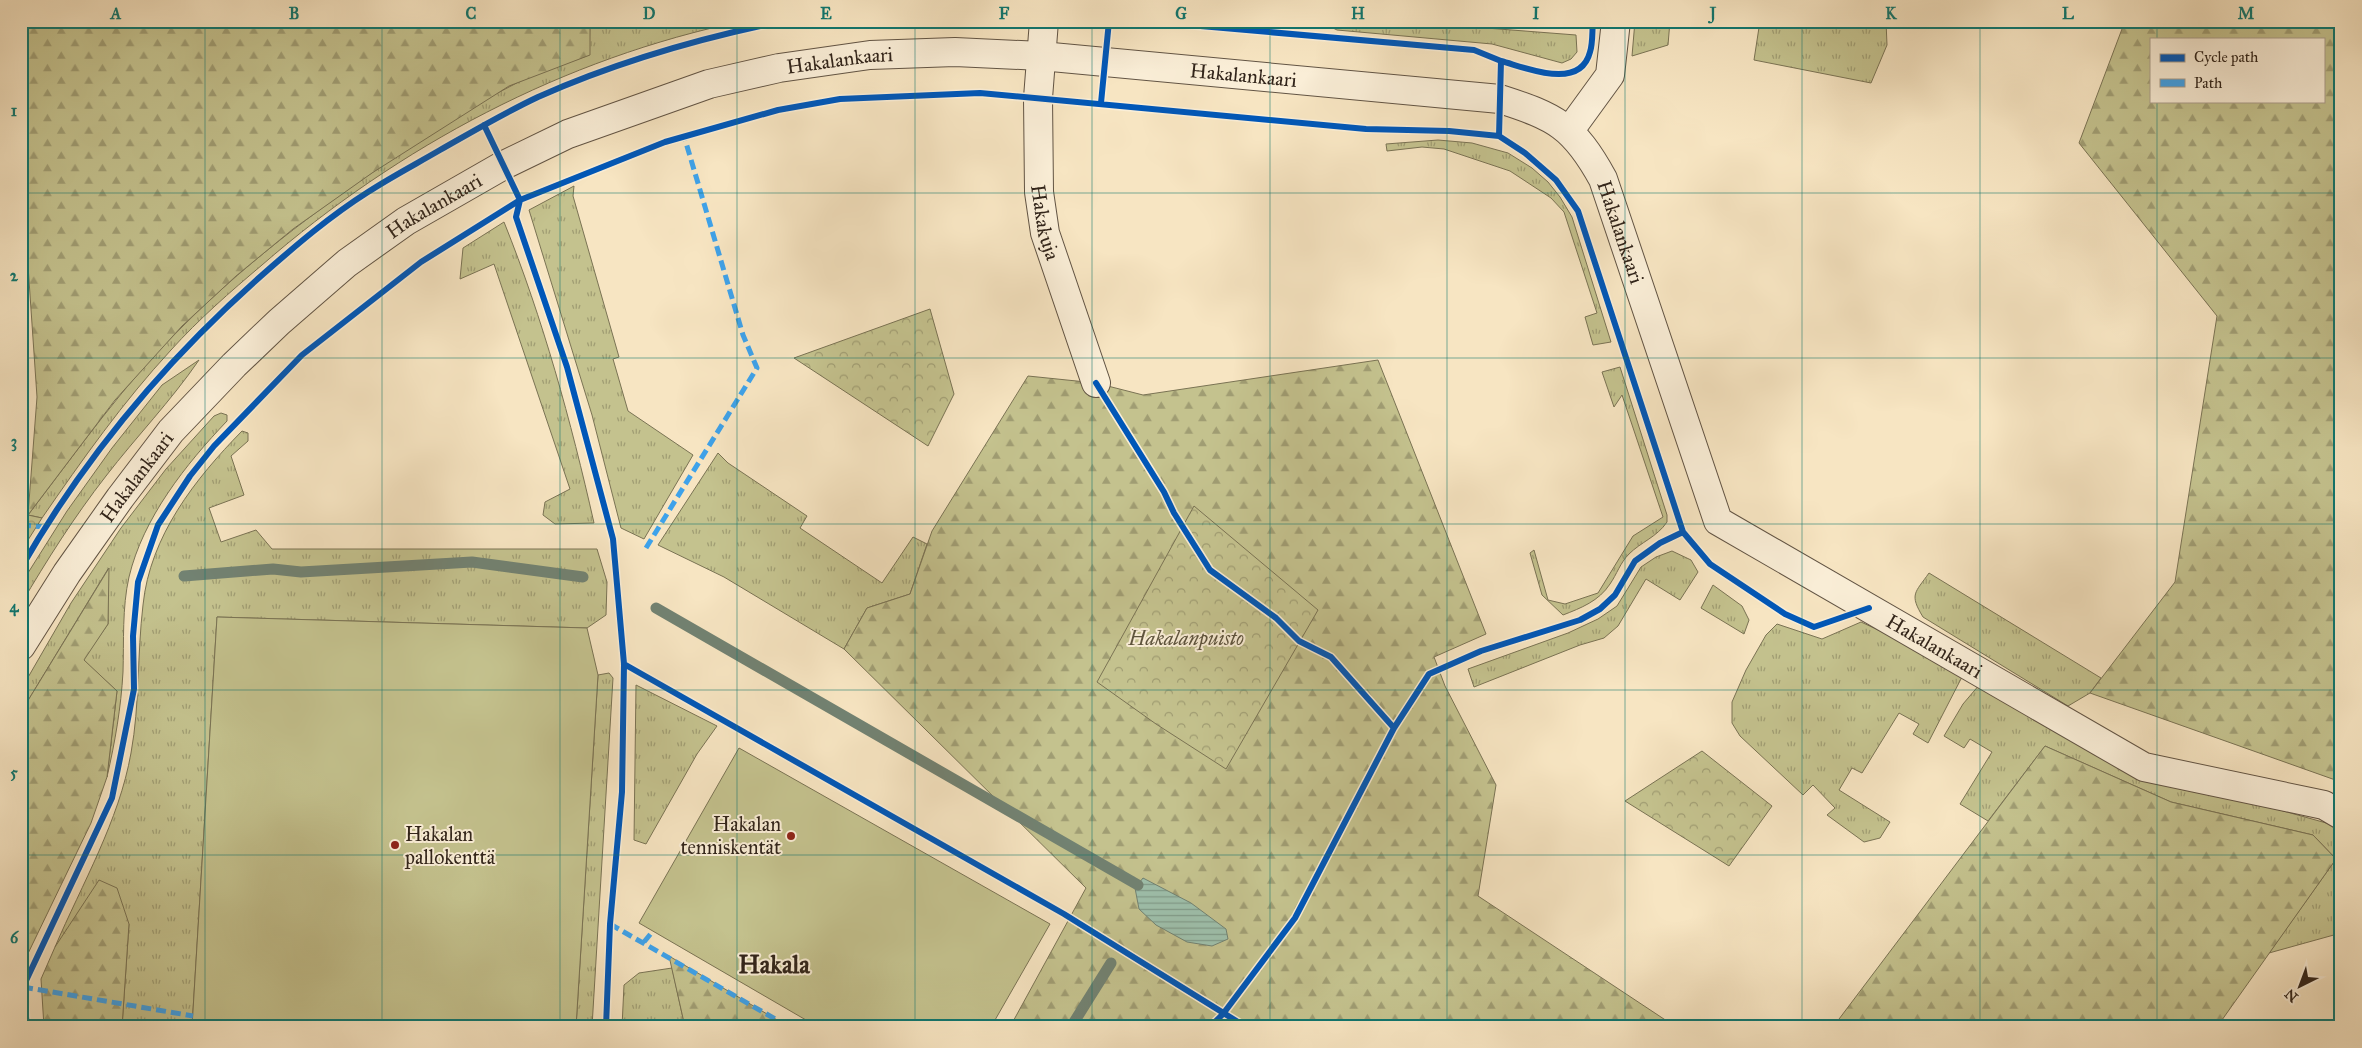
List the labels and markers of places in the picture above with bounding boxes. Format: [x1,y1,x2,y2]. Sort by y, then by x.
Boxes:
place label: Hakalan tenniskentät [680,812,781,859]
place label: Hakalan pallokenttä [404,822,496,869]
marker: Hakalan tenniskentät [785,830,797,842]
marker: Hakalan pallokenttä [389,839,401,851]

